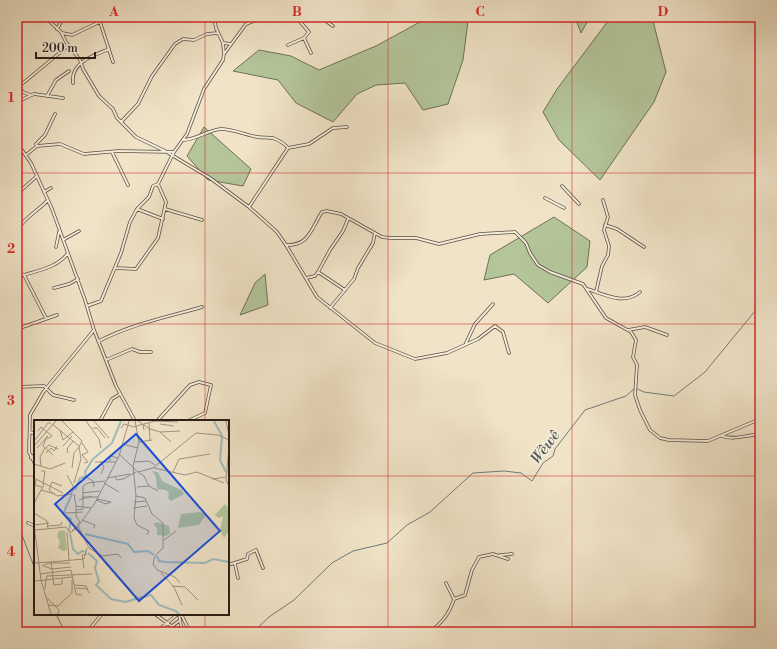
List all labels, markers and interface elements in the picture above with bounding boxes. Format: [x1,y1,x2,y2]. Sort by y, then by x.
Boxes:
text: A [108,4,119,20]
text: B [292,4,302,20]
text: C [475,4,485,20]
text: D [658,4,668,20]
scale bar [36,34,95,60]
text: 200 m [42,41,78,56]
text: 1 [8,90,15,106]
text: 2 [7,241,15,257]
text: 3 [7,393,15,409]
inset map [34,420,229,615]
water label: Wêwê [527,427,564,468]
text: 4 [7,544,16,560]

